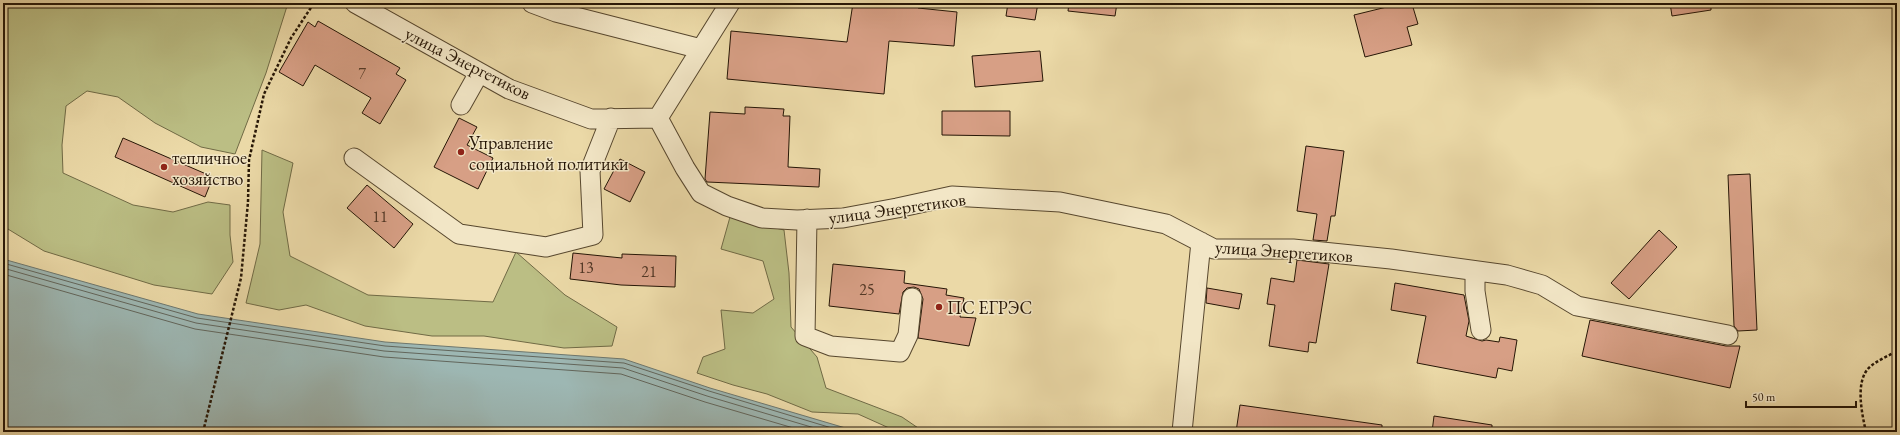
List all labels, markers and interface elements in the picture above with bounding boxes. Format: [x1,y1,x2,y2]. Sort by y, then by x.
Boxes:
street label: улица Энергетиков [401,21,535,105]
house number: 7 [358,63,366,84]
place label: Управление социальной политики [468,131,629,175]
place label: тепличное хозяйство [172,146,247,190]
marker: Управление социальной политики [456,147,466,157]
marker: тепличное хозяйство [159,162,169,172]
street label: улица Энергетиков [827,187,967,229]
house number: 11 [372,206,388,227]
street label: улица Энергетиков [1214,235,1354,267]
house number: 13 [578,257,594,278]
house number: 21 [641,261,657,282]
house number: 25 [859,279,875,300]
place label: ПС ЕГРЭС [947,296,1032,319]
marker: ПС ЕГРЭС [934,302,944,312]
scale bar [1746,383,1856,409]
text: 50 m [1752,389,1776,405]

